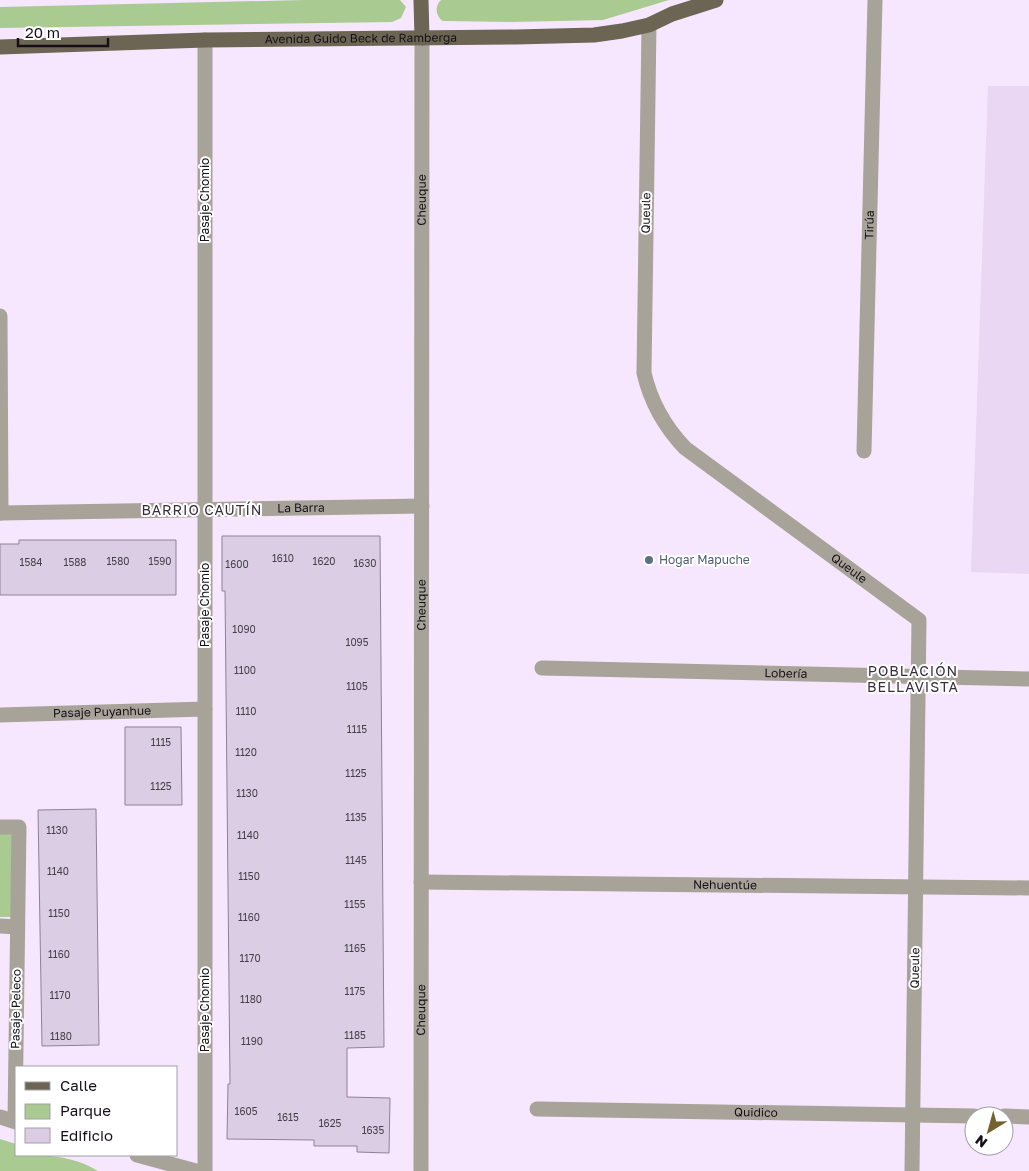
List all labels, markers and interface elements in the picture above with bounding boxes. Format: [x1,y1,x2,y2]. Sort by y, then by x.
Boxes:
scale bar [18,15,108,47]
text: 20 m [25,23,60,41]
street label: Avenida Guido Beck de Ramberga [265,30,457,46]
street label: Pasaje Chomio [197,158,212,242]
street label: Cheuque [414,174,429,226]
street label: Queule [638,192,653,234]
street label: Tirúa [861,210,877,240]
street label: La Barra [277,500,325,515]
district label: BARRIO CAUTÍN [142,501,262,518]
street label: Queule [828,550,870,586]
house number: 1610 [272,552,294,564]
place label: Hogar Mapuche [659,552,750,567]
marker: Hogar Mapuche [643,554,655,566]
house number: 1580 [107,555,129,567]
house number: 1590 [149,555,171,567]
house number: 1620 [313,555,335,567]
house number: 1584 [20,556,42,568]
house number: 1588 [64,556,86,568]
house number: 1630 [354,557,376,569]
house number: 1600 [225,558,249,570]
street label: Pasaje Chomio [197,563,212,647]
street label: Cheuque [413,579,429,631]
house number: 1090 [232,623,256,635]
house number: 1095 [346,636,369,648]
district label: POBLACIÓN BELLAVISTA [867,662,959,695]
house number: 1100 [234,664,256,676]
street label: Lobería [764,665,808,681]
house number: 1105 [346,680,368,692]
street label: Pasaje Puyanhue [53,703,151,720]
house number: 1110 [236,705,256,717]
house number: 1115 [347,723,367,735]
house number: 1115 [151,736,171,748]
house number: 1120 [235,746,257,758]
house number: 1125 [345,767,367,779]
house number: 1125 [150,780,172,792]
house number: 1130 [236,787,258,799]
house number: 1135 [345,811,367,823]
house number: 1130 [46,824,68,836]
house number: 1140 [237,829,259,841]
house number: 1145 [345,854,367,866]
house number: 1140 [47,865,69,877]
house number: 1150 [238,870,260,882]
street label: Nehuentúe [693,877,757,892]
house number: 1155 [344,898,366,910]
house number: 1150 [48,907,70,919]
house number: 1160 [238,911,260,923]
house number: 1165 [344,942,366,954]
street label: Queule [907,947,922,989]
house number: 1160 [48,948,70,960]
house number: 1170 [239,952,261,964]
street label: Pasaje Chomio [197,968,212,1052]
street label: Pasaje Peleco [7,969,24,1049]
street label: Cheuque [413,984,428,1036]
house number: 1175 [345,985,366,997]
house number: 1170 [49,989,71,1001]
house number: 1180 [240,993,262,1005]
house number: 1185 [344,1029,366,1041]
house number: 1180 [50,1030,72,1042]
house number: 1190 [241,1035,263,1047]
legend [15,1066,178,1156]
text: Calle [60,1076,97,1094]
text: Parque [60,1101,111,1119]
street label: Quidico [734,1104,778,1120]
house number: 1605 [235,1105,258,1117]
north arrow [964,1106,1014,1156]
house number: 1615 [277,1111,299,1123]
house number: 1625 [319,1117,341,1129]
house number: 1635 [362,1124,384,1136]
text: Edificio [60,1126,113,1144]
text: N [972,1132,990,1152]

